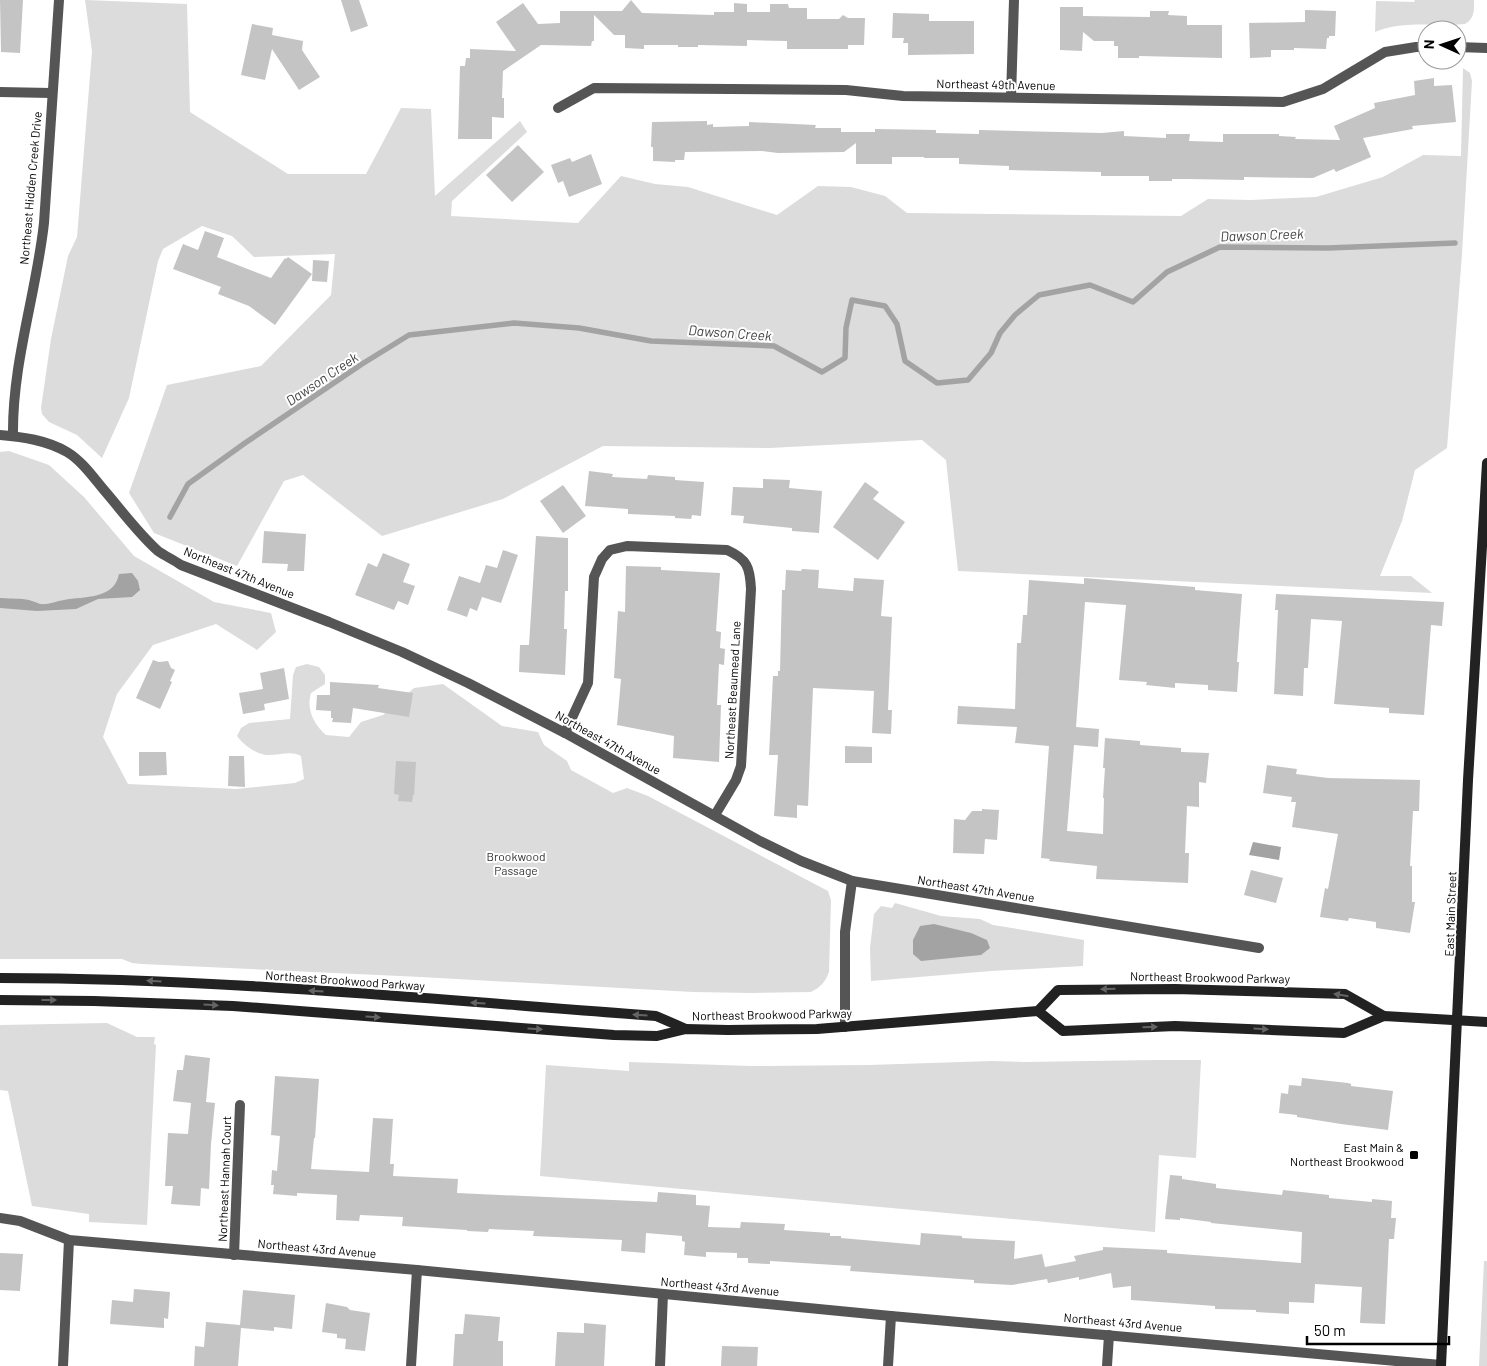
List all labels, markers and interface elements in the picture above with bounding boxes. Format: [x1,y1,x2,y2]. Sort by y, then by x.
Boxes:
north arrow [1417,20,1467,70]
text: N [1420,39,1437,49]
street label: Northeast 49th Avenue [936,76,1056,92]
street label: Northeast Hidden Creek Drive [16,111,44,265]
water label: Dawson Creek [1220,225,1304,244]
water label: Dawson Creek [688,321,772,344]
water label: Dawson Creek [282,348,361,409]
street label: Northeast 47th Avenue [182,543,297,601]
street label: Northeast Beaumead Lane [721,620,743,759]
street label: Northeast 47th Avenue [553,707,664,777]
park label: Brookwood Passage [486,849,546,877]
street label: East Main Street [1442,871,1458,957]
street label: Northeast 47th Avenue [917,872,1036,904]
street label: Northeast Brookwood Parkway [265,967,426,993]
street label: Northeast Brookwood Parkway [1130,969,1291,985]
one-way arrow [145,977,161,985]
one-way arrow [1100,985,1116,993]
one-way arrow [308,987,324,995]
one-way arrow [1332,991,1348,999]
one-way arrow [41,996,57,1004]
one-way arrow [470,999,486,1007]
one-way arrow [203,1002,219,1010]
street label: Northeast Brookwood Parkway [692,1006,853,1022]
one-way arrow [632,1011,648,1019]
one-way arrow [365,1013,381,1021]
one-way arrow [1142,1023,1158,1031]
one-way arrow [1254,1025,1270,1033]
one-way arrow [528,1026,544,1034]
street label: Northeast Hannah Court [215,1116,233,1242]
place label: East Main & Northeast Brookwood [1290,1140,1404,1168]
marker: East Main & Northeast Brookwood [1408,1149,1420,1161]
street label: Northeast 43rd Avenue [257,1236,377,1260]
street label: Northeast 43rd Avenue [660,1274,780,1298]
street label: Northeast 43rd Avenue [1063,1310,1183,1334]
scale bar [1307,1314,1450,1346]
text: 50 m [1314,1321,1346,1339]

